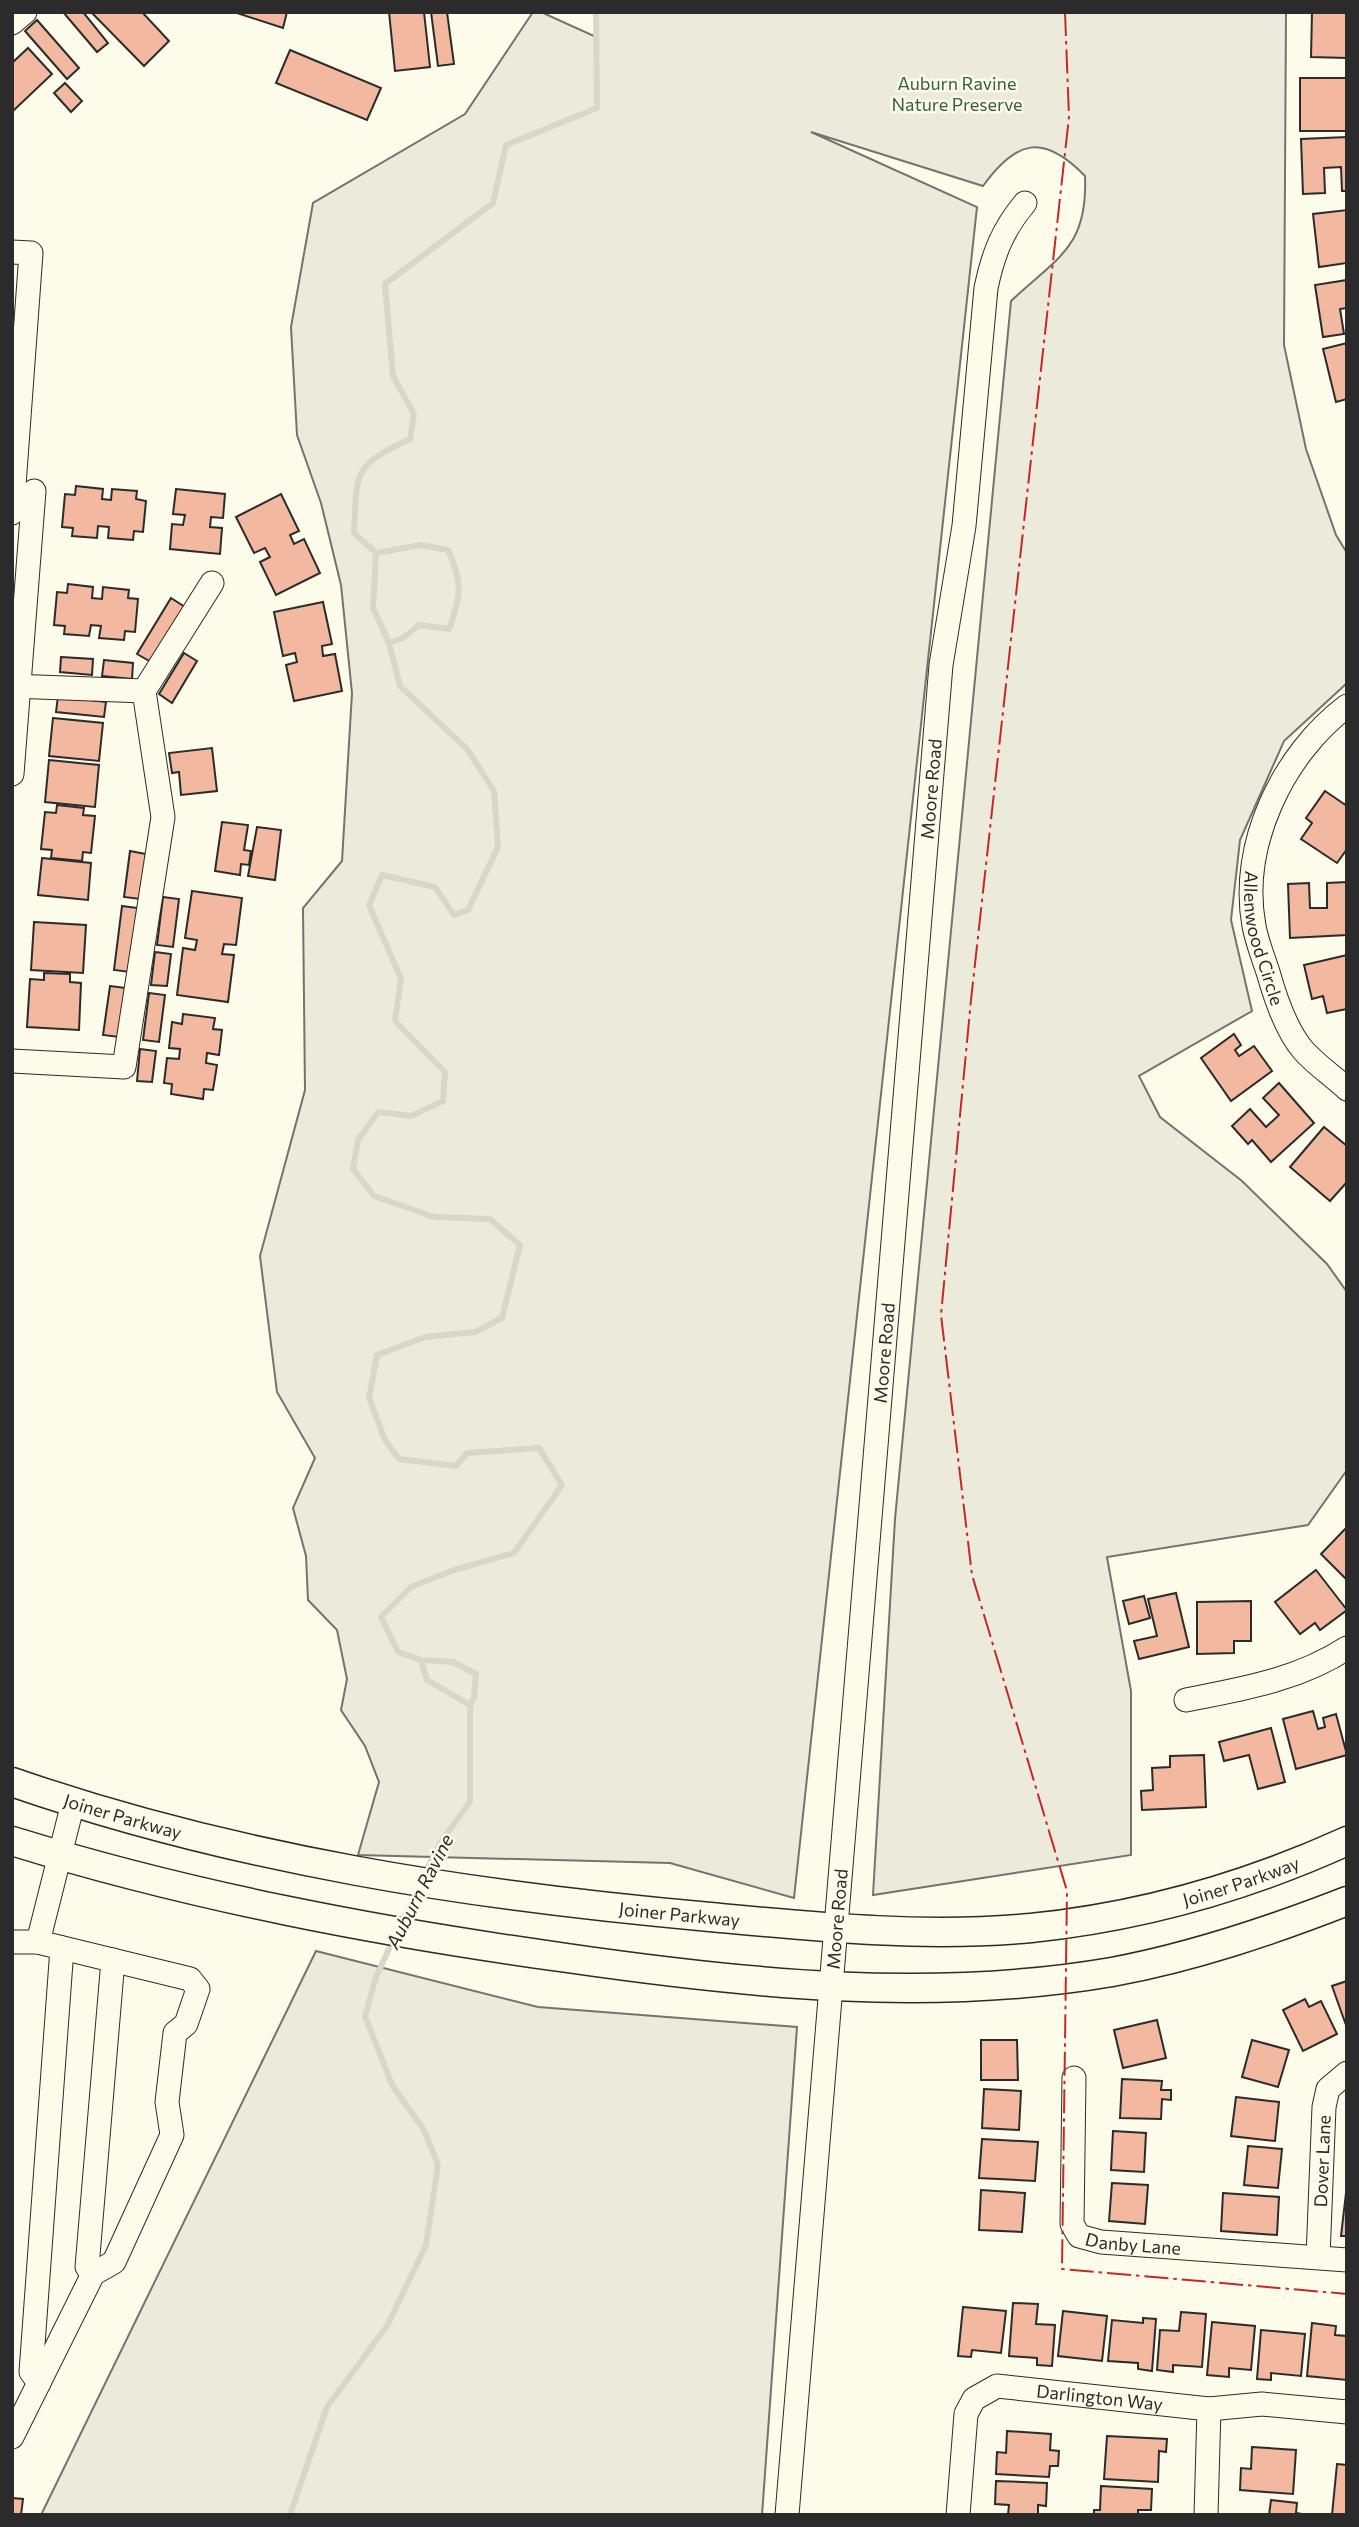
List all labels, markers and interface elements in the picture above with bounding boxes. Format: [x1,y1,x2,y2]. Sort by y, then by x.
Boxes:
park label: Auburn Ravine Nature Preserve [891,72,1023,115]
street label: Moore Road [916,738,946,840]
street label: Allenwood Circle [1240,870,1289,1008]
street label: Moore Road [869,1302,899,1404]
street label: Joiner Parkway [61,1789,184,1843]
water label: Auburn Ravine [380,1830,458,1953]
street label: Joiner Parkway [1180,1851,1302,1910]
street label: Moore Road [821,1868,852,1970]
street label: Joiner Parkway [618,1897,741,1931]
street label: Dover Lane [1309,2115,1335,2208]
street label: Danby Lane [1083,2227,1182,2259]
street label: Darlington Way [1035,2379,1164,2415]

